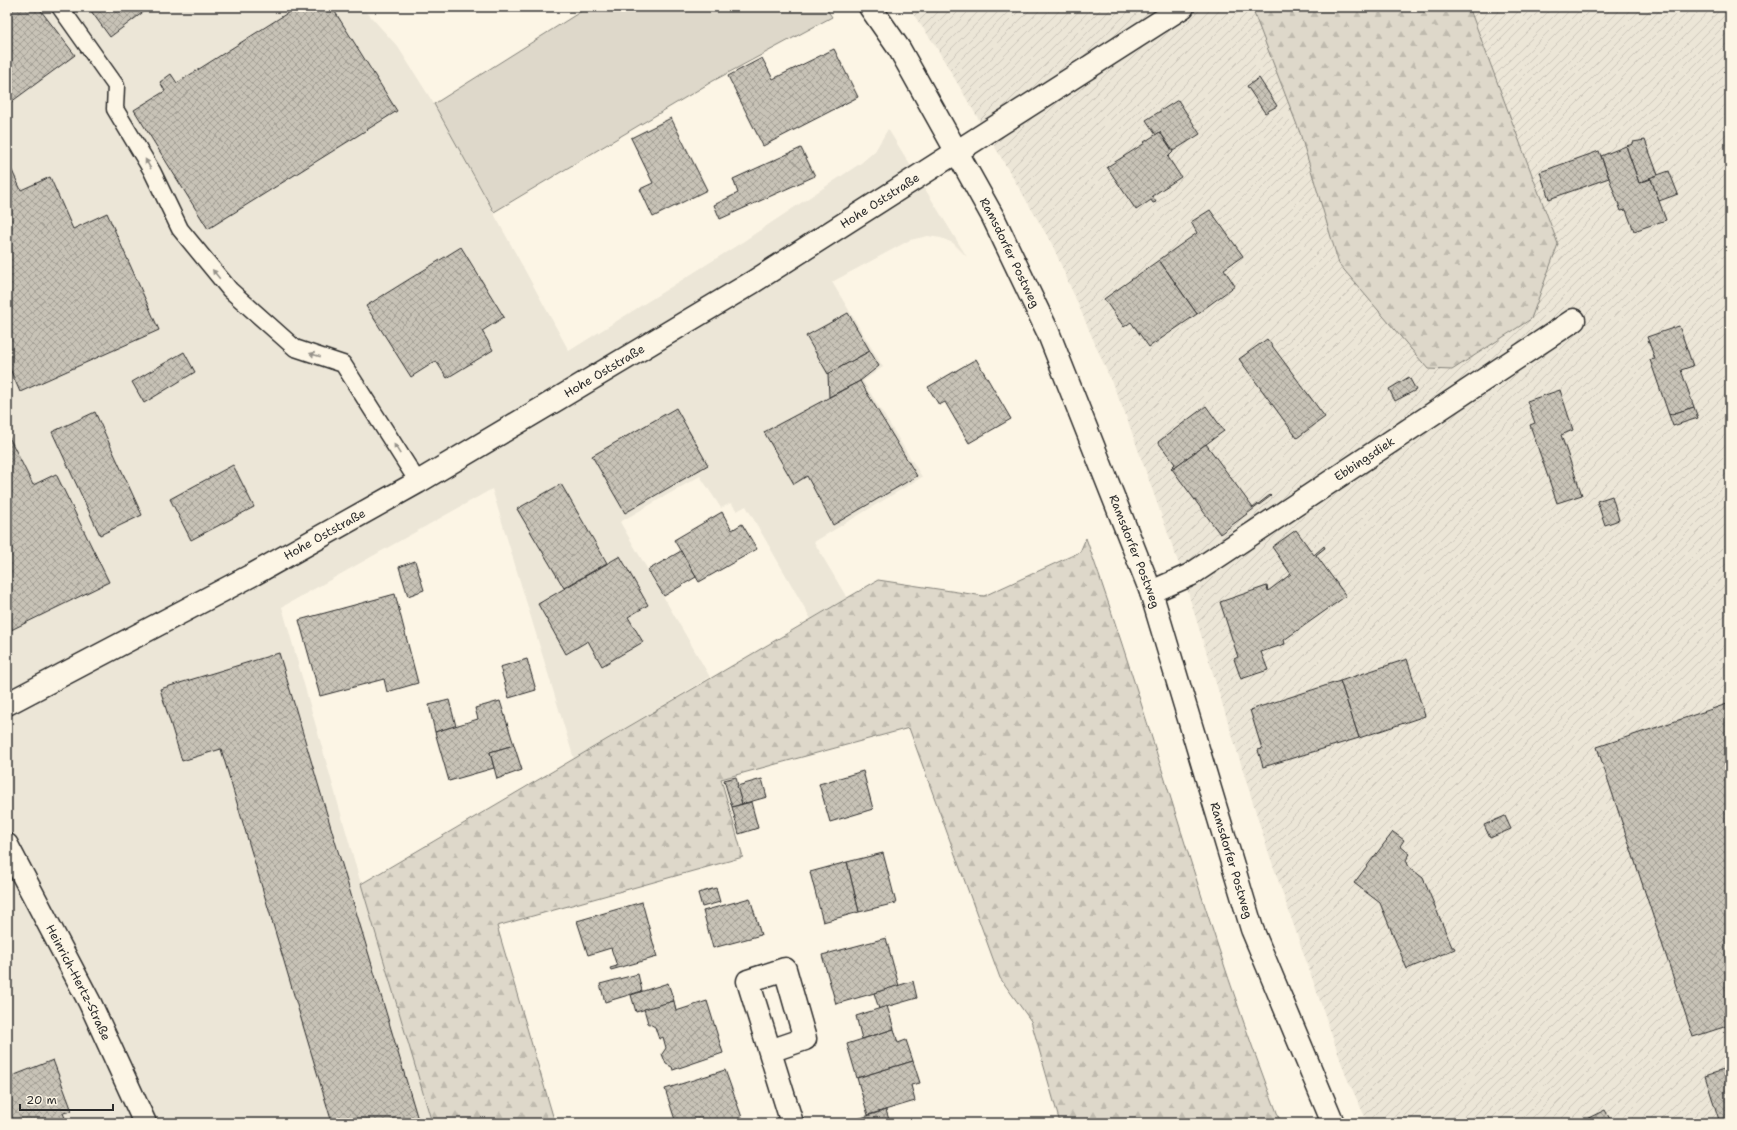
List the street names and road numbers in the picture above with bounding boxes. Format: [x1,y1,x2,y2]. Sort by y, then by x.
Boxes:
street label: Hohe Oststraße [837,169,923,232]
street label: Ramsdorfer Postweg [976,195,1043,310]
street label: Hohe Oststraße [561,341,648,401]
street label: Ebbingsdiek [1331,433,1398,485]
street label: Ramsdorfer Postweg [1105,492,1163,610]
street label: Hohe Oststraße [281,505,368,564]
street label: Ramsdorfer Postweg [1206,800,1256,921]
street label: Heinrich-Hertz-Straße [42,922,114,1043]

